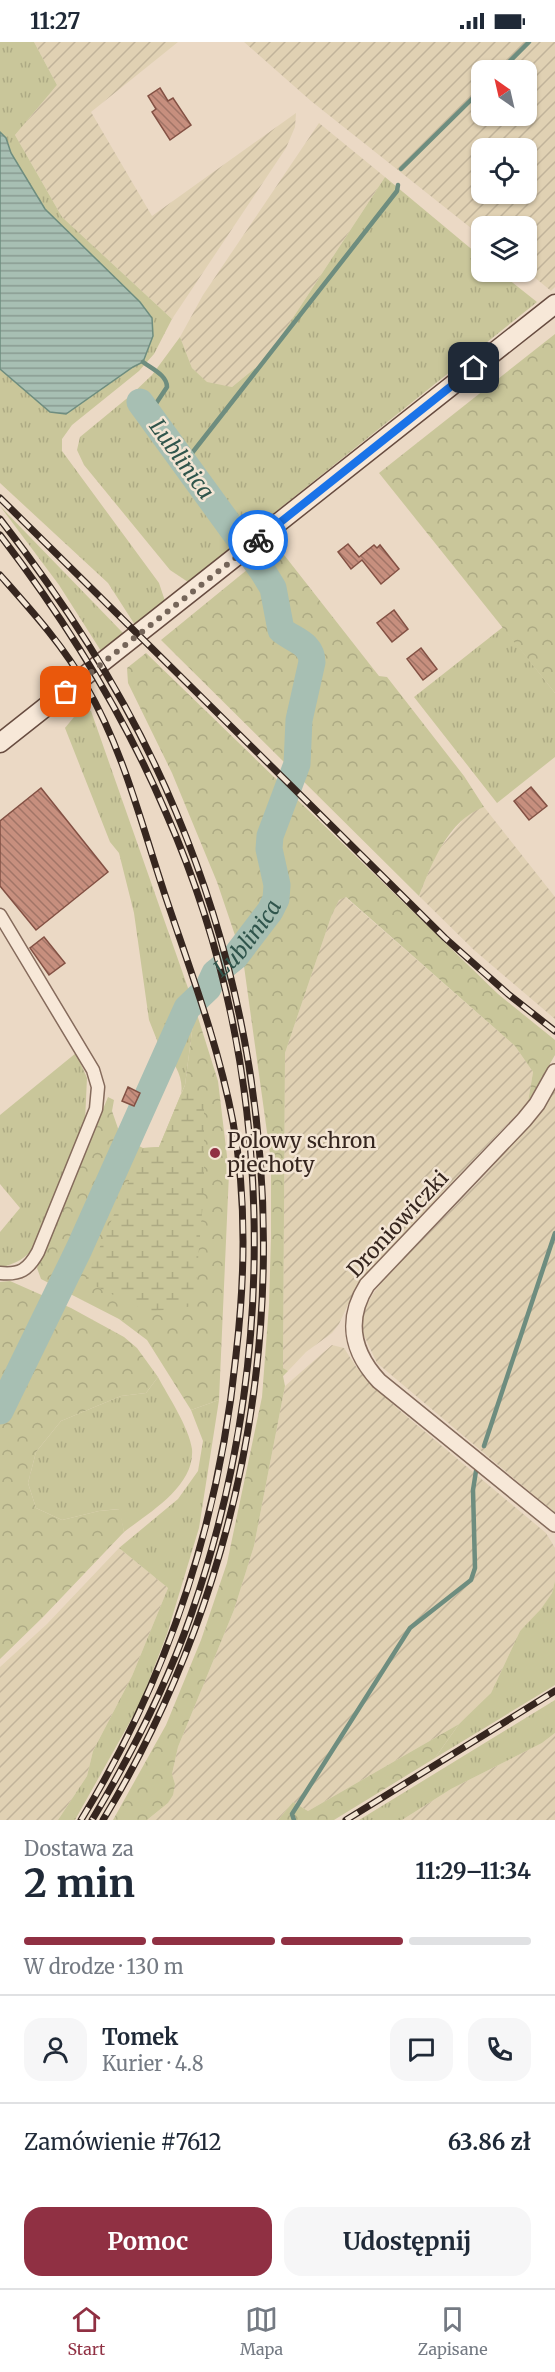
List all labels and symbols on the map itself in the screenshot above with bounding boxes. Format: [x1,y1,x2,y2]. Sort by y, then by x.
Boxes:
north arrow [471,60,537,126]
pin [448,342,499,393]
water label: Lublinica [144,413,220,505]
courier [228,510,288,570]
pin [40,666,91,717]
water label: Lublinica [208,895,287,983]
place label: Polowy schron piechoty [227,1127,376,1178]
marker: Polowy schron piechoty [208,1146,222,1160]
street label: Droniowiczki [341,1164,454,1283]

